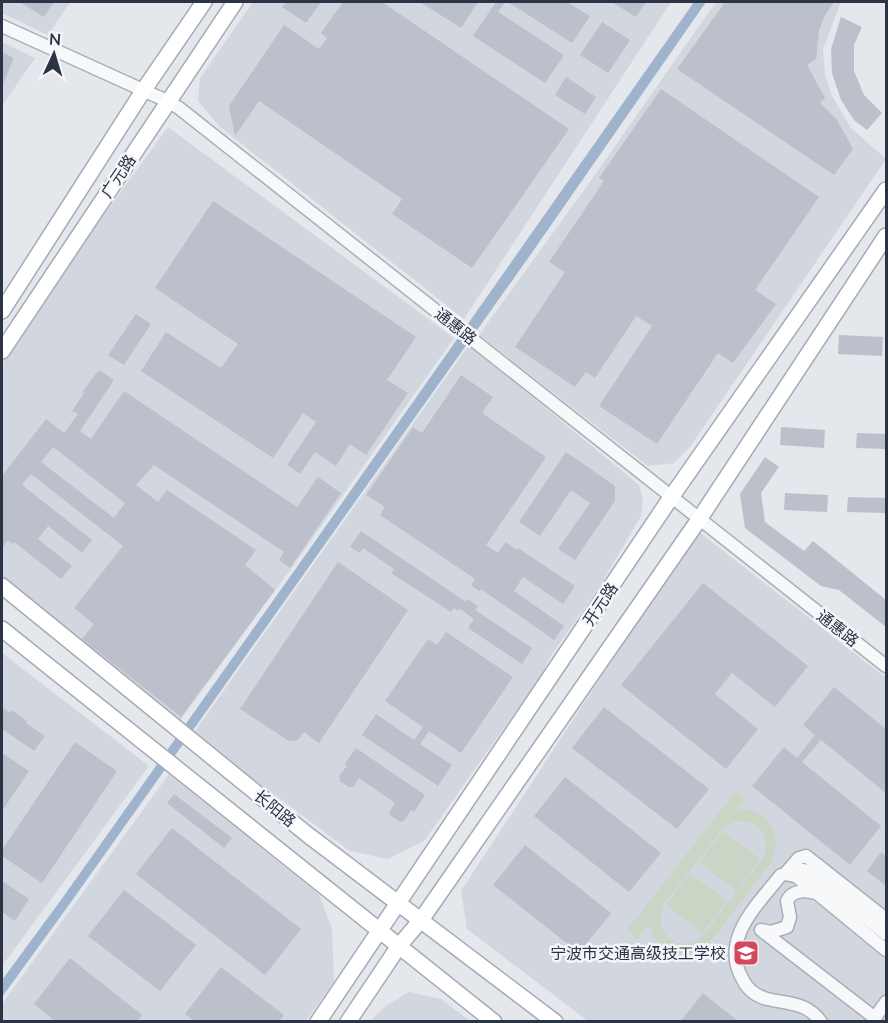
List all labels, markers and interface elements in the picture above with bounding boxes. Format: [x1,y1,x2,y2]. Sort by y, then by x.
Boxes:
north arrow [24,24,84,84]
text: N [48,29,62,51]
street label: 广元路 [96,151,141,203]
street label: 通惠路 [430,303,481,350]
street label: 开元路 [578,579,623,631]
street label: 通惠路 [812,605,863,652]
street label: 长阳路 [249,785,300,832]
school or university icon: 宁波市交通高级技工学校 [731,938,761,968]
place label: 宁波市交通高级技工学校 [550,943,726,965]

